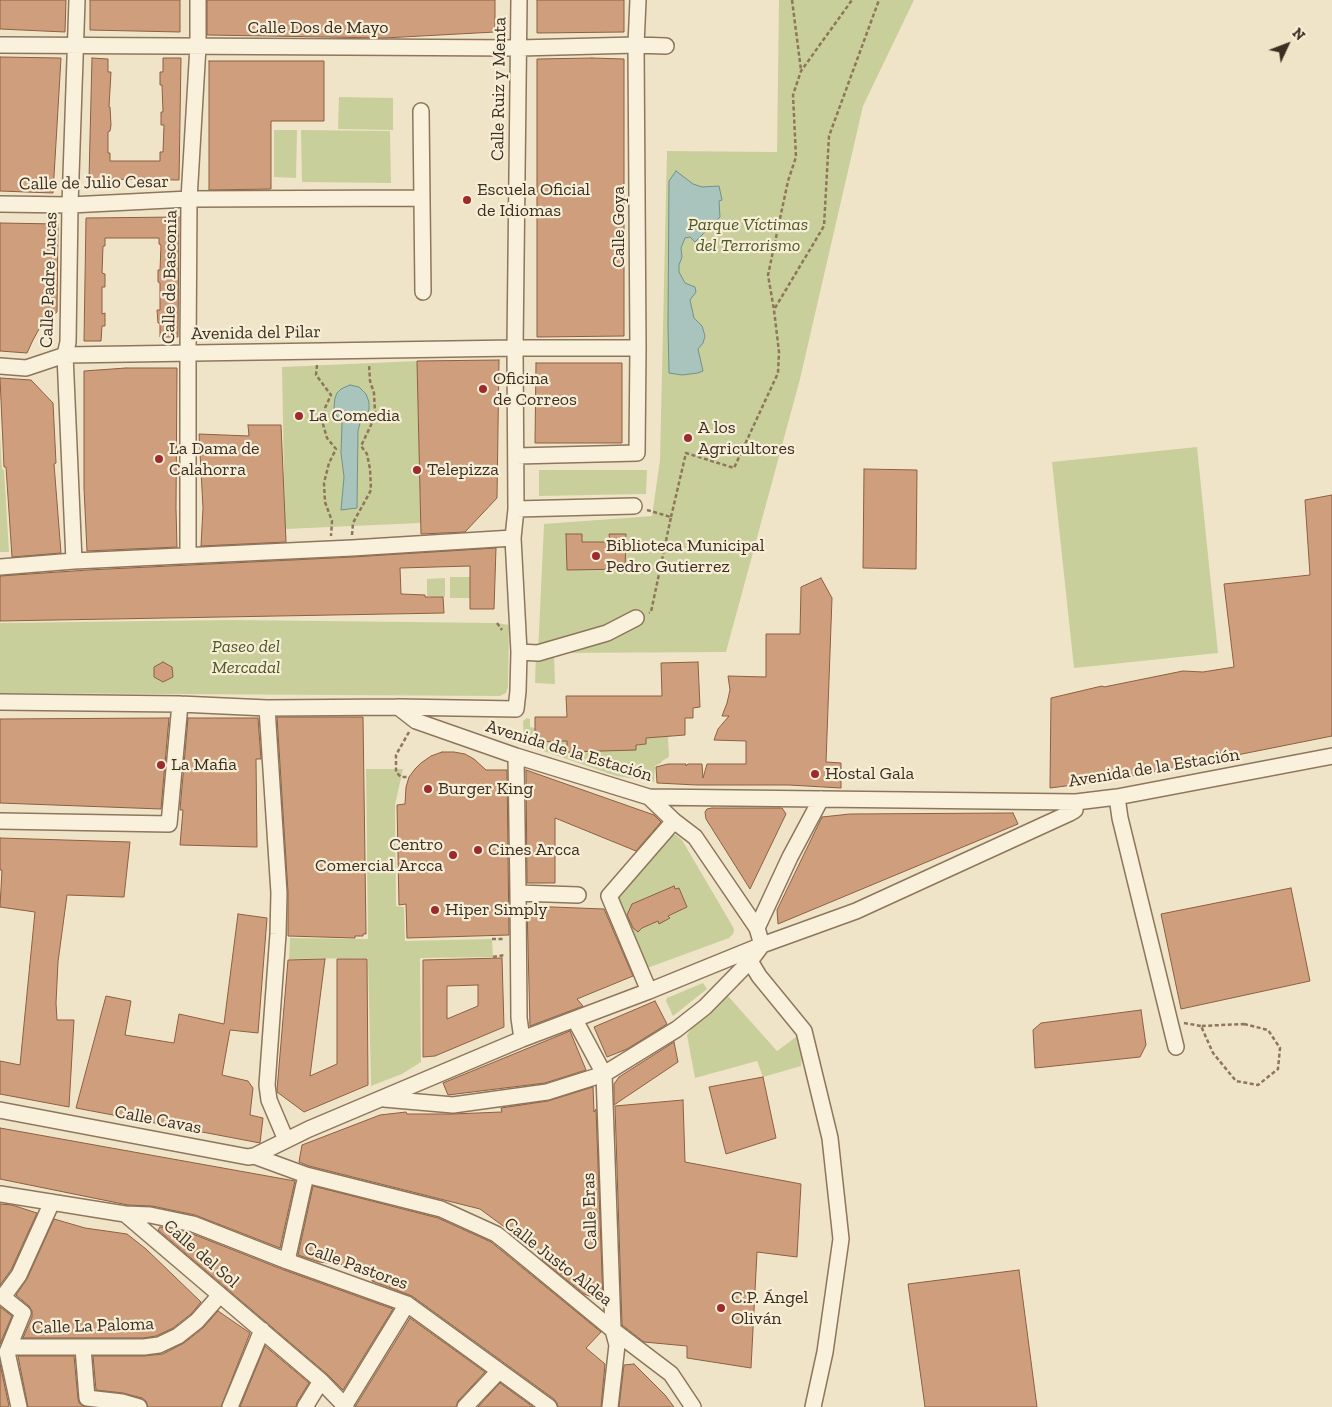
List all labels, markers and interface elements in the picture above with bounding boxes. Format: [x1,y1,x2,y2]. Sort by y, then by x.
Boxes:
street label: Calle Dos de Mayo [248,17,388,39]
street label: Calle Ruiz y Menta [487,17,511,161]
north arrow [1262,20,1312,70]
text: N [1288,25,1308,44]
street label: Calle de Julio Cesar [19,171,169,195]
place label: Escuela Oficial de Idiomas [477,179,590,222]
street label: Calle Goya [608,186,630,268]
marker: Escuela Oficial de Idiomas [461,194,473,206]
street label: Calle de Basconia [158,210,182,344]
street label: Calle Padre Lucas [36,212,62,348]
park label: Parque Víctimas del Terrorismo [688,214,808,256]
street label: Avenida del Pilar [191,321,321,345]
place label: Oficina de Correos [493,368,577,410]
marker: Oficina de Correos [477,383,489,395]
place label: La Comedia [309,405,400,427]
marker: La Comedia [293,410,305,422]
place label: A los Agricultores [698,417,795,459]
marker: A los Agricultores [682,432,694,444]
place label: La Dama de Calahorra [169,438,260,480]
marker: La Dama de Calahorra [153,453,165,465]
place label: Telepizza [427,459,499,481]
marker: Telepizza [411,464,423,476]
place label: Biblioteca Municipal Pedro Gutierrez [606,535,765,578]
marker: Biblioteca Municipal Pedro Gutierrez [590,550,602,562]
park label: Paseo del Mercadal [212,636,280,679]
street label: Avenida de la Estación [483,715,655,787]
street label: Avenida de la Estación [1067,744,1241,792]
place label: La Mafia [171,754,237,776]
marker: La Mafia [155,759,167,771]
place label: Hostal Gala [825,763,914,785]
marker: Hostal Gala [809,768,821,780]
place label: Burger King [438,778,533,800]
marker: Burger King [422,783,434,795]
place label: Centro Comercial Arcca [315,834,443,876]
place label: Cines Arcca [488,839,580,861]
marker: Cines Arcca [472,844,484,856]
marker: Centro Comercial Arcca [447,849,459,861]
place label: Hiper Simply [445,899,547,921]
marker: Hiper Simply [429,904,441,916]
street label: Calle Cavas [113,1101,203,1139]
street label: Calle Eras [578,1172,602,1250]
street label: Calle Justo Aldea [499,1213,617,1311]
street label: Calle del Sol [159,1215,243,1293]
street label: Calle Pastores [301,1237,411,1295]
place label: C.P. Ángel Oliván [731,1287,808,1330]
marker: C.P. Ángel Oliván [715,1302,727,1314]
street label: Calle La Paloma [32,1313,154,1339]

